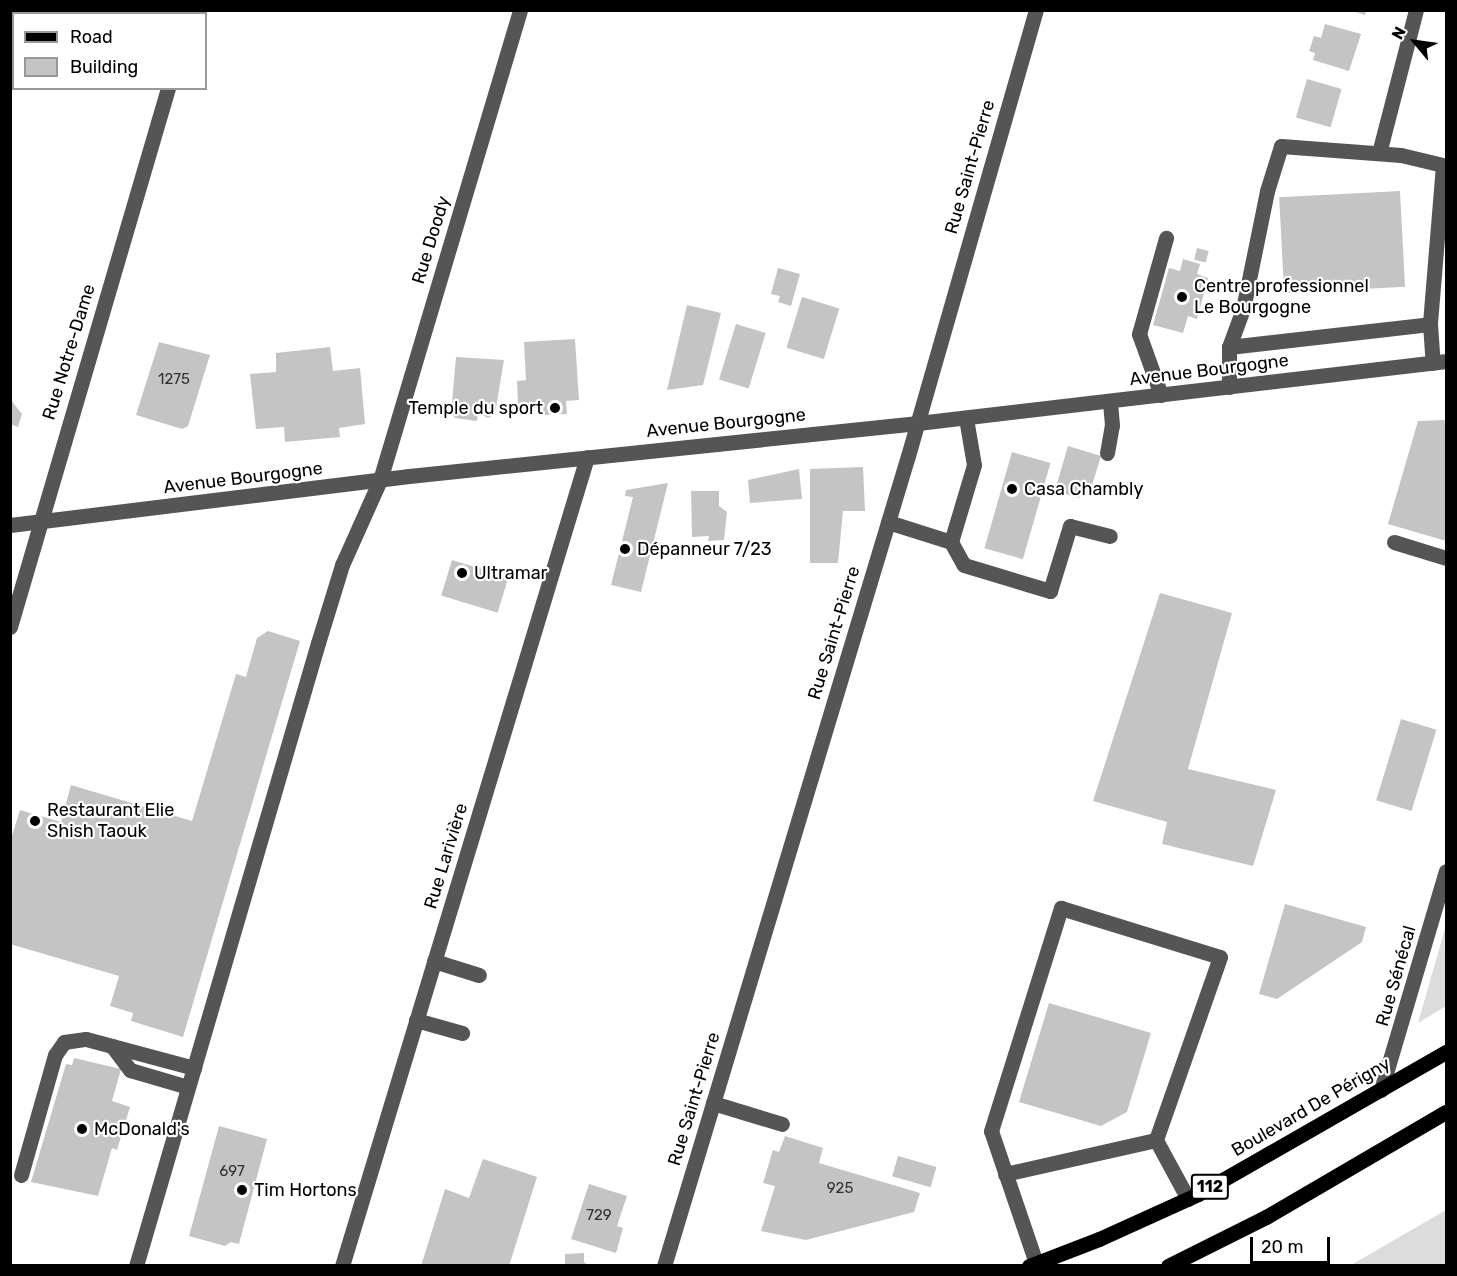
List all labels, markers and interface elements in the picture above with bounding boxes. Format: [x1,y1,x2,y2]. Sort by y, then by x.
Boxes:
legend [12,12,207,90]
north arrow [1385,12,1445,72]
text: N [1388,23,1410,43]
text: Road [70,26,113,48]
text: Building [70,56,138,78]
street label: Rue Saint-Pierre [941,98,999,236]
street label: Rue Doody [407,193,455,287]
place label: Centre professionnel Le Bourgogne [1194,276,1369,318]
street label: Rue Notre-Dame [38,282,100,422]
marker: Centre professionnel Le Bourgogne [1175,290,1189,304]
street label: Avenue Bourgogne [1128,350,1290,390]
house number: 1275 [158,371,190,389]
place label: Temple du sport [409,397,543,419]
marker: Temple du sport [548,401,562,415]
street label: Avenue Bourgogne [645,404,807,442]
street label: Avenue Bourgogne [162,458,324,498]
place label: Casa Chambly [1024,478,1143,500]
marker: Casa Chambly [1005,482,1019,496]
place label: Dépanneur 7/23 [637,538,772,560]
marker: Dépanneur 7/23 [618,542,632,556]
place label: Ultramar [474,562,547,584]
street label: Rue Saint-Pierre [803,564,865,702]
marker: Ultramar [455,566,469,580]
place label: Restaurant Elie Shish Taouk [47,800,174,842]
street label: Rue Larivière [420,800,472,912]
marker: Restaurant Elie Shish Taouk [28,814,42,828]
street label: Rue Sénécal [1371,923,1421,1029]
street label: Rue Saint-Pierre [663,1030,725,1168]
street label: Boulevard De Périgny [1228,1053,1394,1161]
place label: McDonald's [94,1118,190,1140]
marker: McDonald's [75,1122,89,1136]
house number: 697 [219,1163,245,1181]
road number: 112 [1190,1174,1230,1200]
place label: Tim Hortons [254,1179,357,1201]
house number: 925 [827,1180,853,1198]
marker: Tim Hortons [235,1183,249,1197]
house number: 729 [586,1207,612,1225]
scale bar [1253,1225,1332,1263]
text: 20 m [1261,1236,1303,1258]

